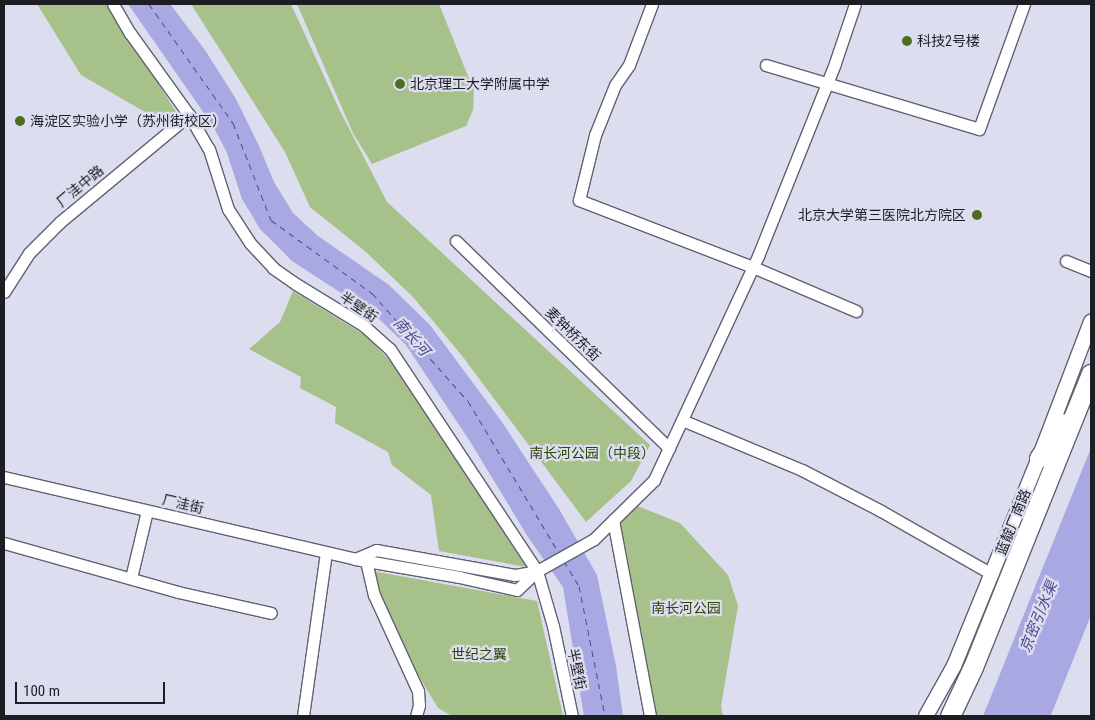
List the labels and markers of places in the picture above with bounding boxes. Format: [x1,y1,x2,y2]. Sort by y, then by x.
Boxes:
place label: 科技2号楼 [917,33,980,49]
marker: 科技2号楼 [901,35,913,47]
place label: 北京理工大学附属中学 [410,76,550,92]
marker: 北京理工大学附属中学 [394,78,406,90]
place label: 海淀区实验小学（苏州街校区） [30,113,226,129]
marker: 海淀区实验小学（苏州街校区） [14,115,26,127]
place label: 北京大学第三医院北方院区 [798,207,966,223]
marker: 北京大学第三医院北方院区 [970,208,984,222]

